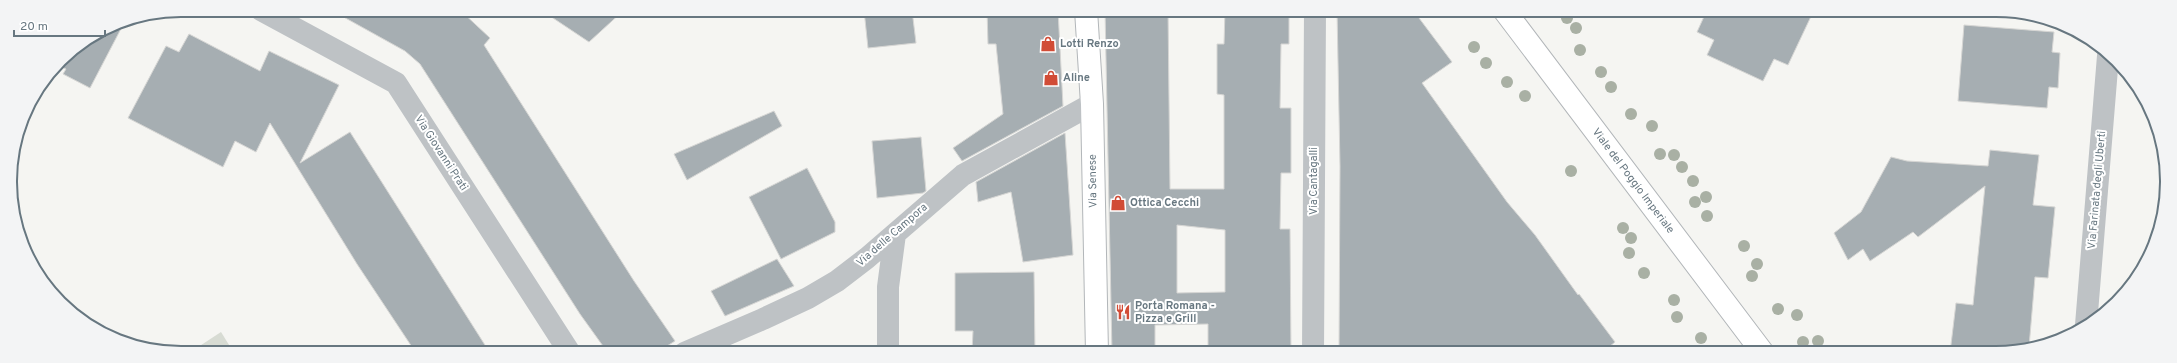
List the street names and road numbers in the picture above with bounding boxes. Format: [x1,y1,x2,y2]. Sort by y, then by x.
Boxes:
street label: Via Giovanni Prati [411,113,471,193]
street label: Viale del Poggio Imperiale [1589,126,1677,237]
street label: Via Farinata degli Uberti [2085,130,2109,250]
street label: Via Cantagalli [1307,147,1321,215]
street label: Via Senese [1086,154,1100,208]
street label: Via delle Campora [854,200,931,270]

